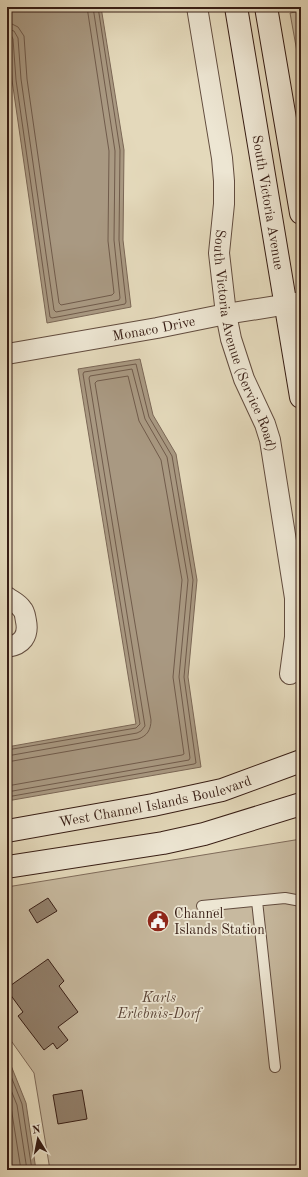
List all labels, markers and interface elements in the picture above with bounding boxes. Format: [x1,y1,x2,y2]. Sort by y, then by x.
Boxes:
street label: South Victoria Avenue [249,134,286,271]
street label: South Victoria Avenue (Service Road) [211,229,278,453]
street label: Monaco Drive [111,314,196,344]
street label: West Channel Islands Boulevard [58,774,253,830]
place label: Channel Islands Station [174,907,265,937]
public building icon: Channel Islands Station [145,908,171,934]
park label: Karls Erlebnis-Dorf [116,991,203,1022]
north arrow [18,1119,58,1159]
text: N [31,1124,42,1137]

